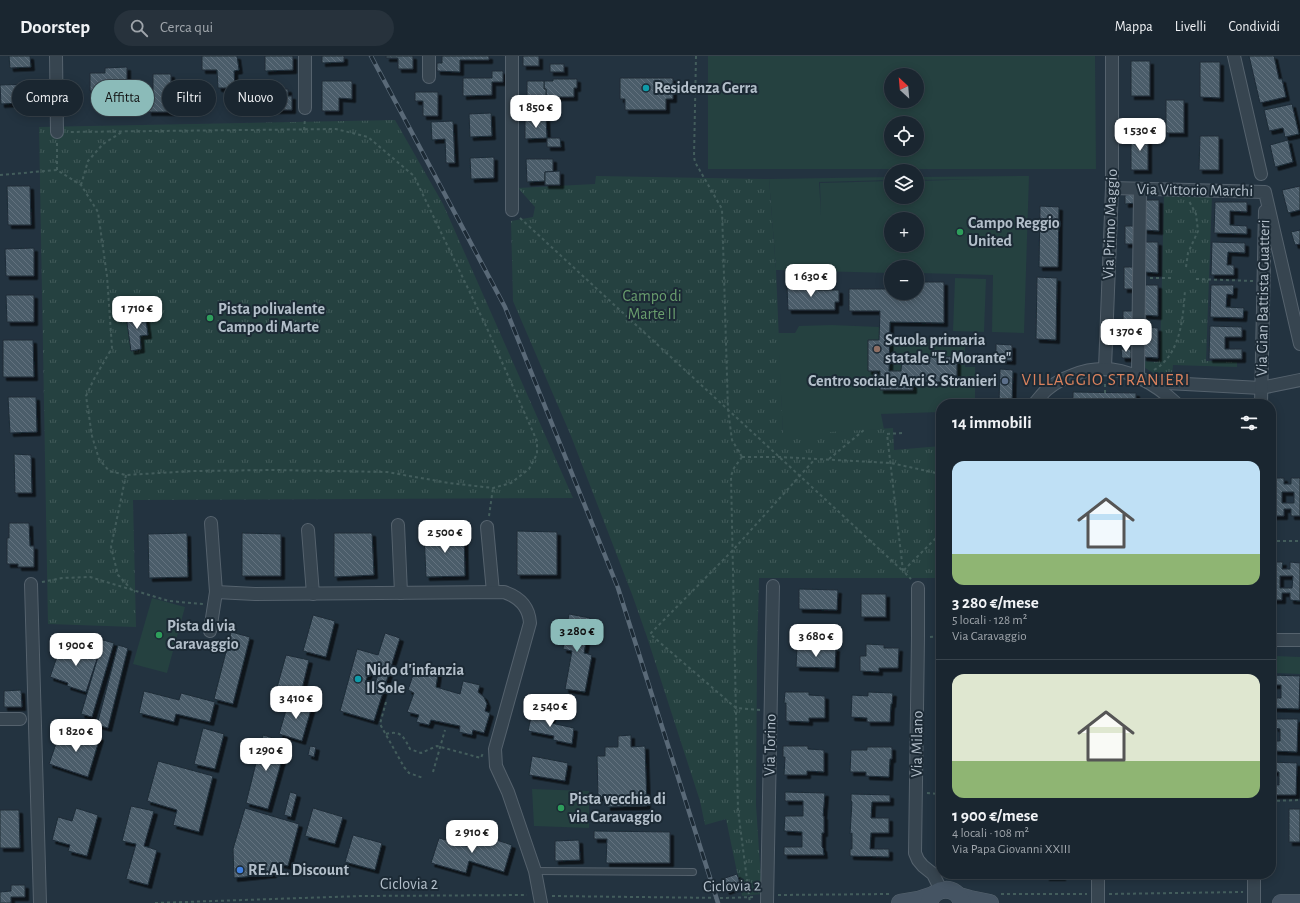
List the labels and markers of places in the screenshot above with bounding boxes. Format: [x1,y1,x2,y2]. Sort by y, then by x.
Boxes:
place label: Residenza Gerra [654,80,758,96]
marker: Residenza Gerra [641,83,651,93]
pin: 1 850 € [499,95,573,129]
pin: 1 530 € [1103,118,1177,152]
place label: Campo Reggio United [968,215,1060,249]
marker: Campo Reggio United [955,227,965,237]
pin: 1 630 € [774,264,848,298]
pin: 1 710 € [100,296,174,330]
place label: Pista polivalente Campo di Marte [218,301,325,335]
marker: Pista polivalente Campo di Marte [205,313,215,323]
pin: 1 370 € [1089,319,1163,353]
place label: Scuola primaria statale "E. Morante" [885,332,1012,366]
marker: Scuola primaria statale "E. Morante" [872,344,882,354]
place label: Centro sociale Arci S. Stranieri [808,373,997,389]
marker: Centro sociale Arci S. Stranieri [1000,376,1010,386]
pin: 2 500 € [408,520,482,554]
place label: Pista di via Caravaggio [167,618,239,652]
pin: 3 280 € [540,619,614,653]
pin: 3 680 € [779,624,853,658]
marker: Pista di via Caravaggio [154,630,164,640]
pin: 1 900 € [39,633,113,667]
place label: Nido d'infanzia Il Sole [366,662,464,696]
marker: Nido d'infanzia Il Sole [353,674,363,684]
pin: 3 410 € [259,686,333,720]
pin: 2 540 € [513,694,587,728]
pin: 1 820 € [39,719,113,753]
pin: 1 290 € [229,738,303,772]
place label: Pista vecchia di via Caravaggio [569,791,666,825]
marker: Pista vecchia di via Caravaggio [556,803,566,813]
pin: 2 910 € [435,820,509,854]
place label: RE.AL. Discount [248,862,349,878]
marker: RE.AL. Discount [235,865,245,875]

